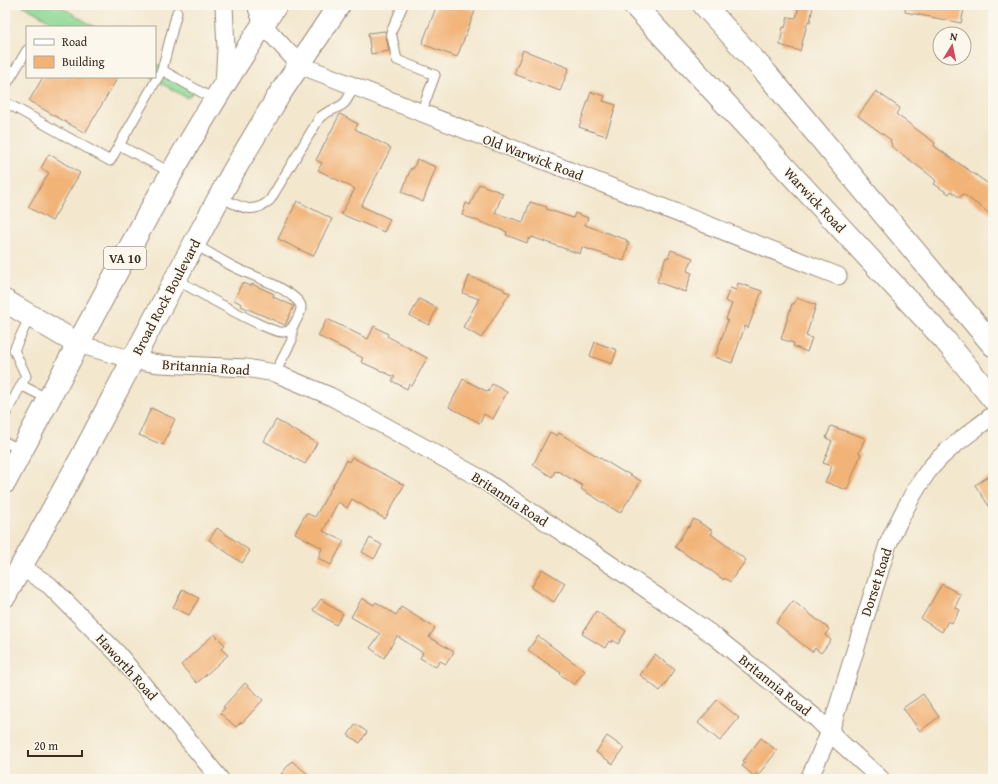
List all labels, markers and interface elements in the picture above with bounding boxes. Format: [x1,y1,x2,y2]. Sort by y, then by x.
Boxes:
legend [26,26,156,78]
north arrow [932,26,972,66]
text: N [949,28,959,45]
text: Road [62,33,88,50]
text: Building [62,53,105,70]
street label: Old Warwick Road [480,129,587,186]
street label: Warwick Road [779,163,851,238]
street label: Broad Rock Boulevard [127,235,205,359]
road number: VA 10 [104,247,146,269]
street label: Britannia Road [161,354,251,380]
street label: Britannia Road [468,467,553,532]
street label: Dorset Road [856,545,897,619]
street label: Haworth Road [92,629,163,705]
street label: Britannia Road [735,650,816,721]
scale bar [28,732,82,758]
text: 20 m [34,737,58,754]

